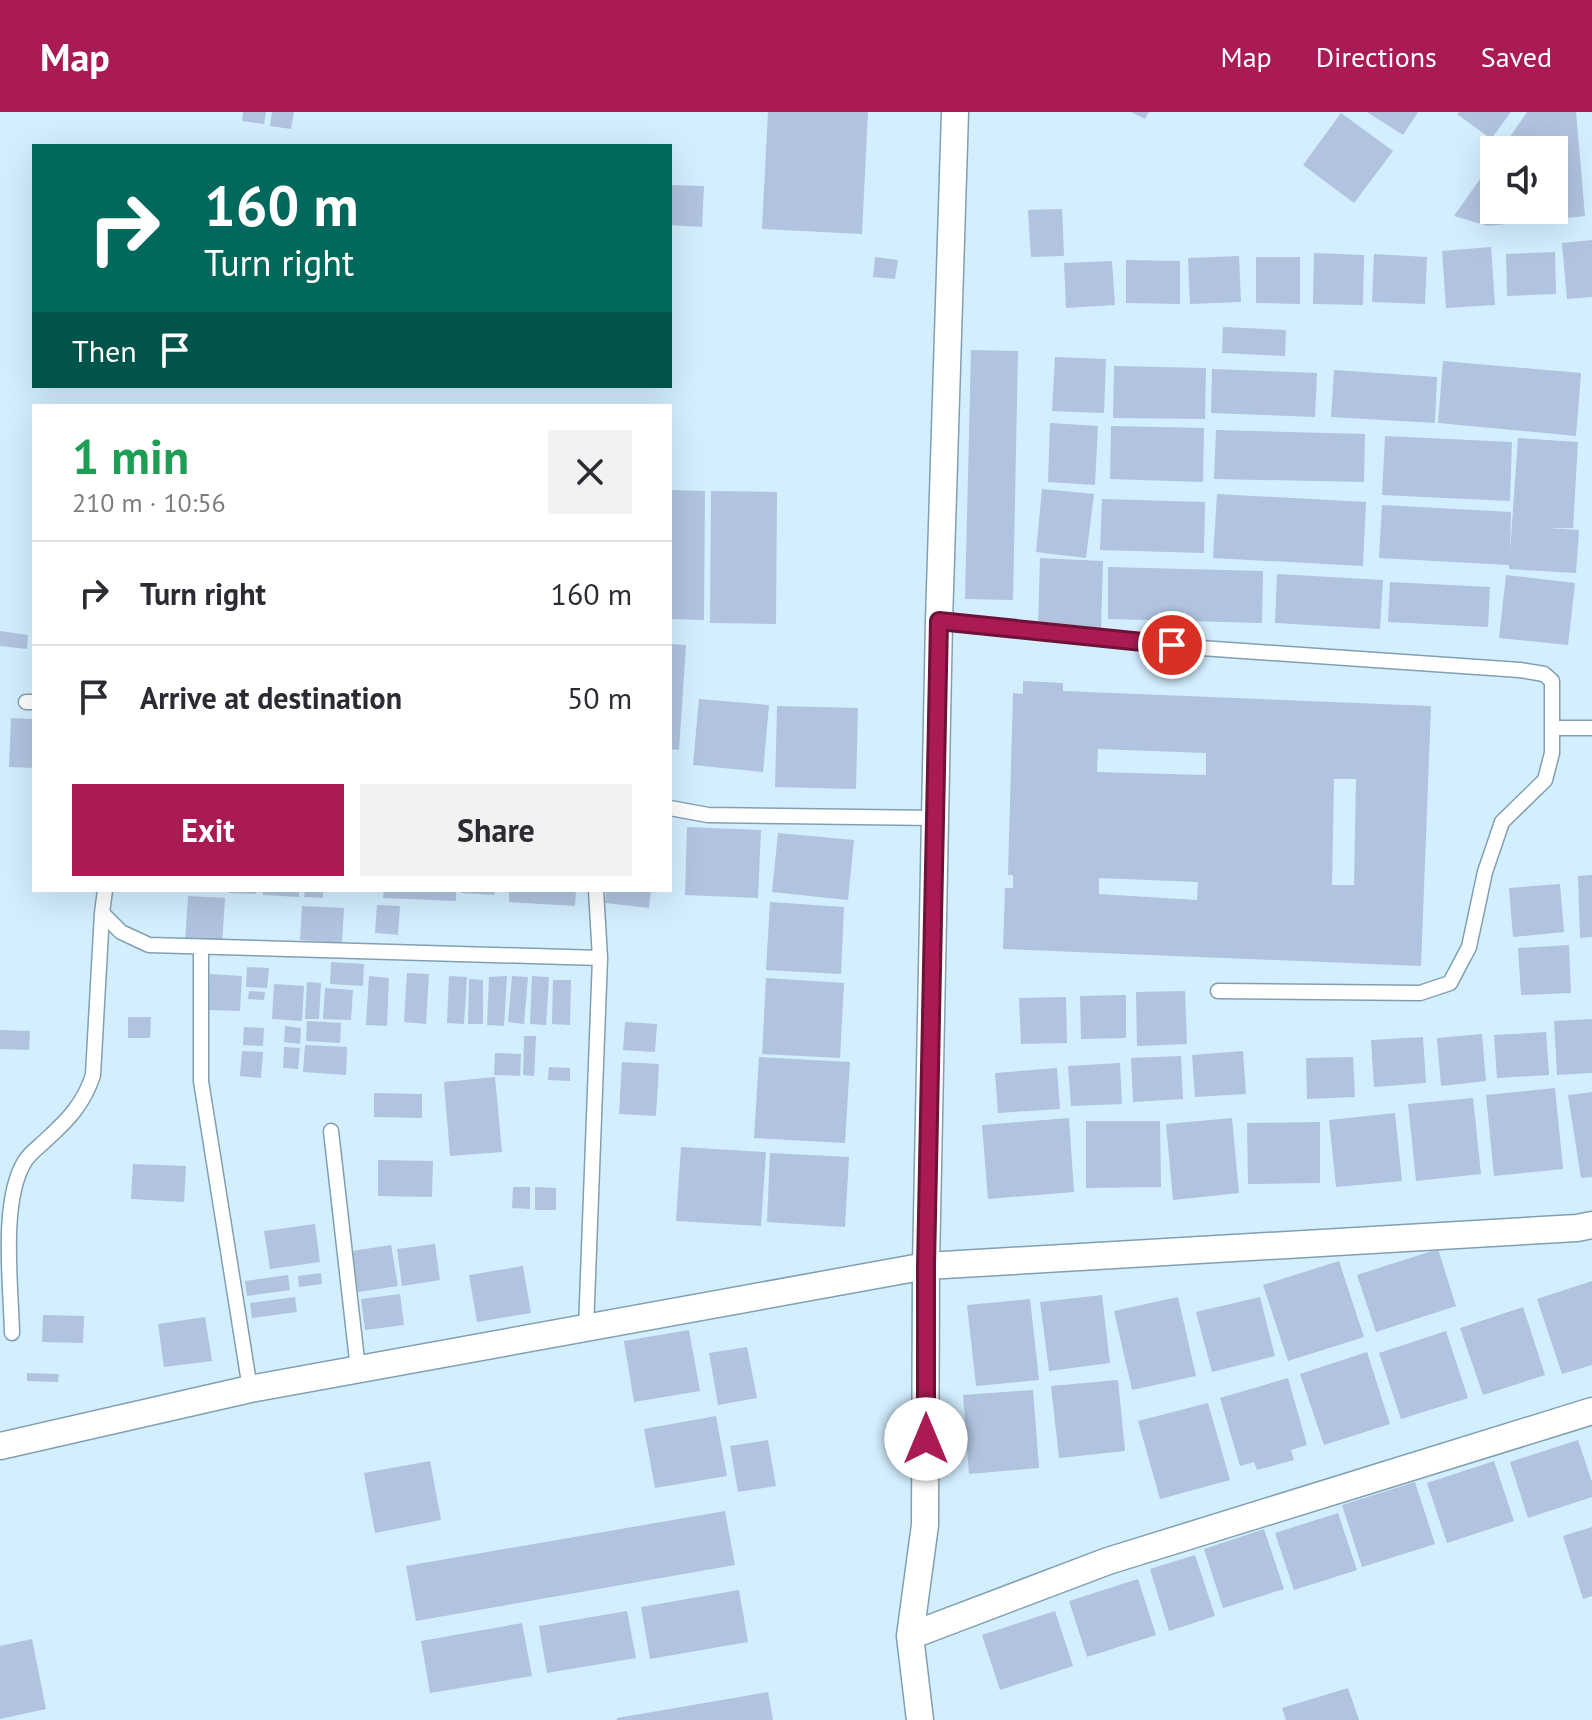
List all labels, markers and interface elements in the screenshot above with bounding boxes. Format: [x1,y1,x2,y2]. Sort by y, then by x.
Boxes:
text: Map [40,32,110,81]
text: Map [1221,38,1272,75]
text: Directions [1316,38,1437,75]
text: Saved [1481,38,1552,75]
map controls [1480,136,1568,224]
button: sound [1480,136,1568,224]
text: 160 m [204,169,359,241]
icon: right [72,176,176,280]
text: Turn right [204,239,354,286]
icon: arrive [153,328,197,372]
text: Then [72,331,137,370]
text: 1 min [72,425,189,487]
button: close [548,430,632,514]
text: 210 m · 10:56 [72,486,226,519]
icon: right [72,571,116,615]
text: Turn right [140,574,266,613]
text: 160 m [551,574,632,613]
pin [1138,611,1206,679]
icon: arrive [1150,623,1194,667]
icon: arrive [72,675,116,719]
text: Arrive at destination [140,678,402,717]
text: 50 m [567,678,632,717]
button: Exit [72,784,344,876]
button: Share [360,784,632,876]
position arrow [884,1397,968,1481]

